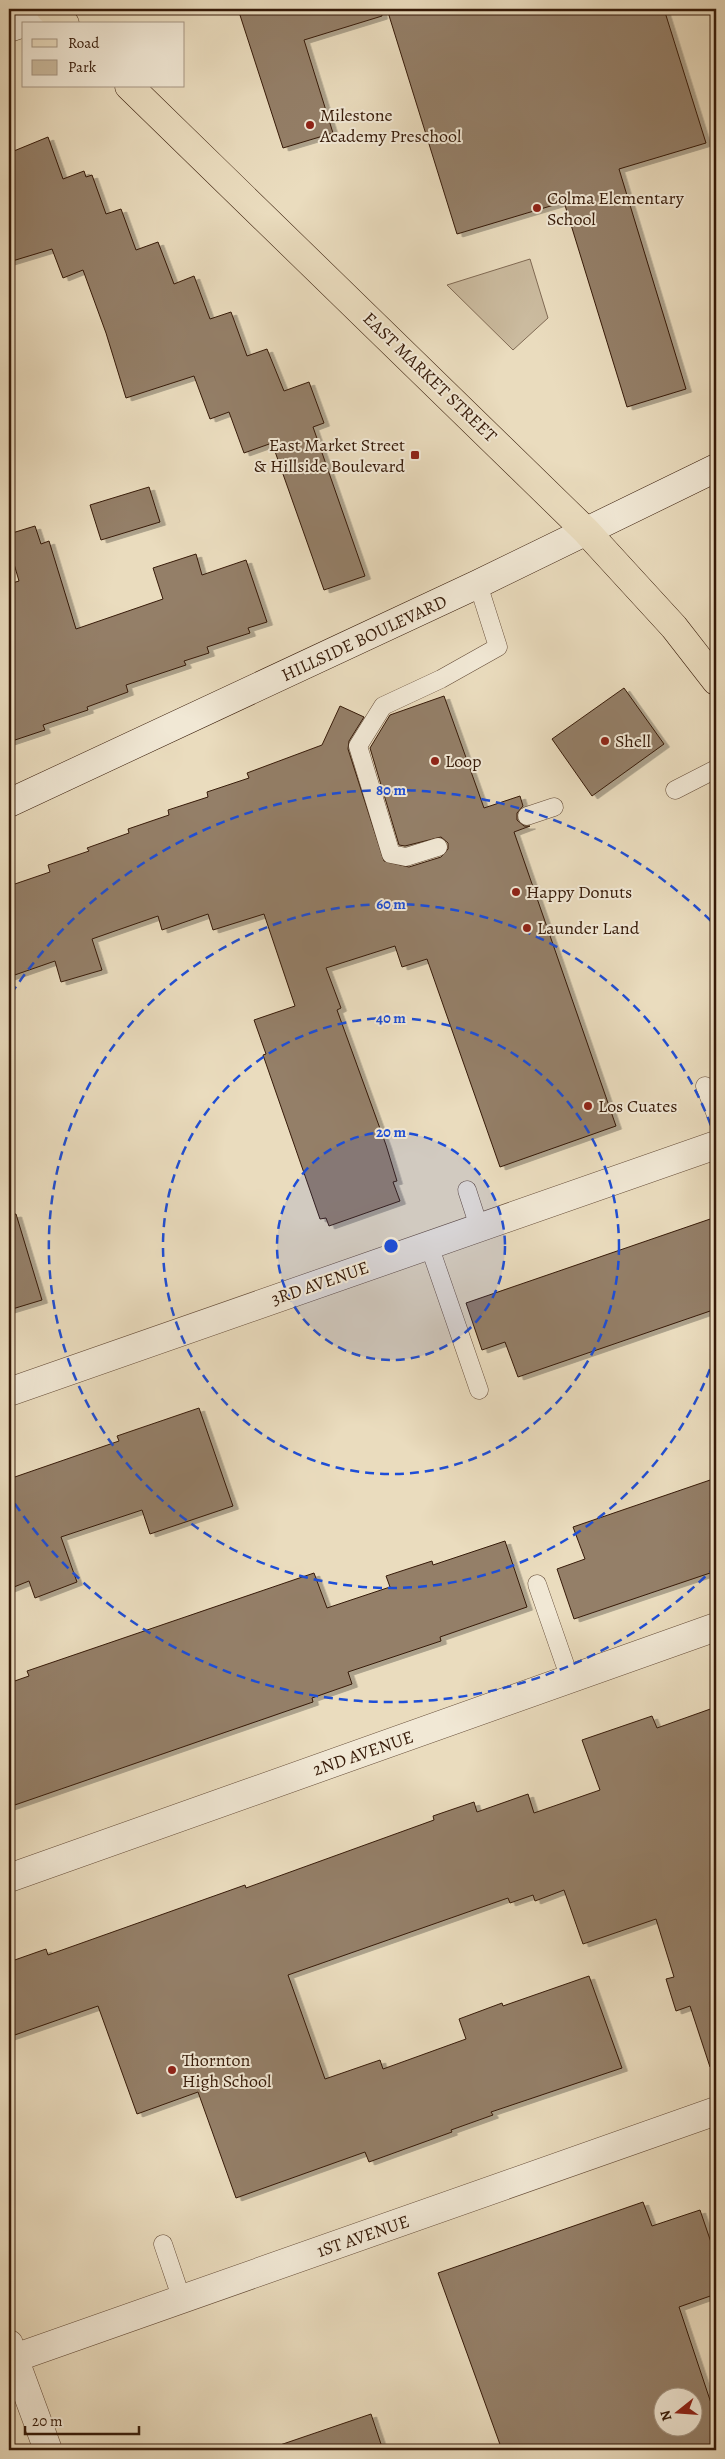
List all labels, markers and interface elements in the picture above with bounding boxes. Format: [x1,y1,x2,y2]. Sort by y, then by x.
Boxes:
legend [22,22,185,88]
text: Road [68,33,100,53]
text: Park [68,57,97,77]
place label: Milestone Academy Preschool [319,103,462,148]
marker: Milestone Academy Preschool [304,119,316,131]
place label: Colma Elementary School [547,186,685,231]
marker: Colma Elementary School [531,202,543,214]
street label: EAST MARKET STREET [358,307,502,447]
place label: East Market Street & Hillside Boulevard [254,433,405,478]
marker: East Market Street & Hillside Boulevard [409,449,421,461]
street label: HILLSIDE BOULEVARD [277,589,451,687]
place label: Shell [615,729,651,753]
marker: Shell [599,735,611,747]
place label: Loop [445,749,482,773]
marker: Loop [429,755,441,767]
text: 80 m [376,780,406,800]
place label: Happy Donuts [526,880,632,904]
marker: Happy Donuts [510,886,522,898]
text: 60 m [376,894,406,914]
place label: Launder Land [537,916,640,940]
marker: Launder Land [521,922,533,934]
text: 40 m [376,1008,406,1028]
place label: Los Cuates [598,1094,678,1118]
marker: Los Cuates [582,1100,594,1112]
text: 20 m [376,1122,406,1142]
centre of rings [382,1237,400,1255]
street label: 3RD AVENUE [268,1255,372,1311]
street label: 2ND AVENUE [309,1725,417,1781]
place label: Thornton High School [182,2048,272,2093]
marker: Thornton High School [166,2064,178,2076]
street label: 1ST AVENUE [314,2209,412,2263]
north arrow [652,2386,702,2436]
scale bar [25,2404,139,2436]
text: N [655,2408,677,2423]
text: 20 m [32,2411,63,2431]

